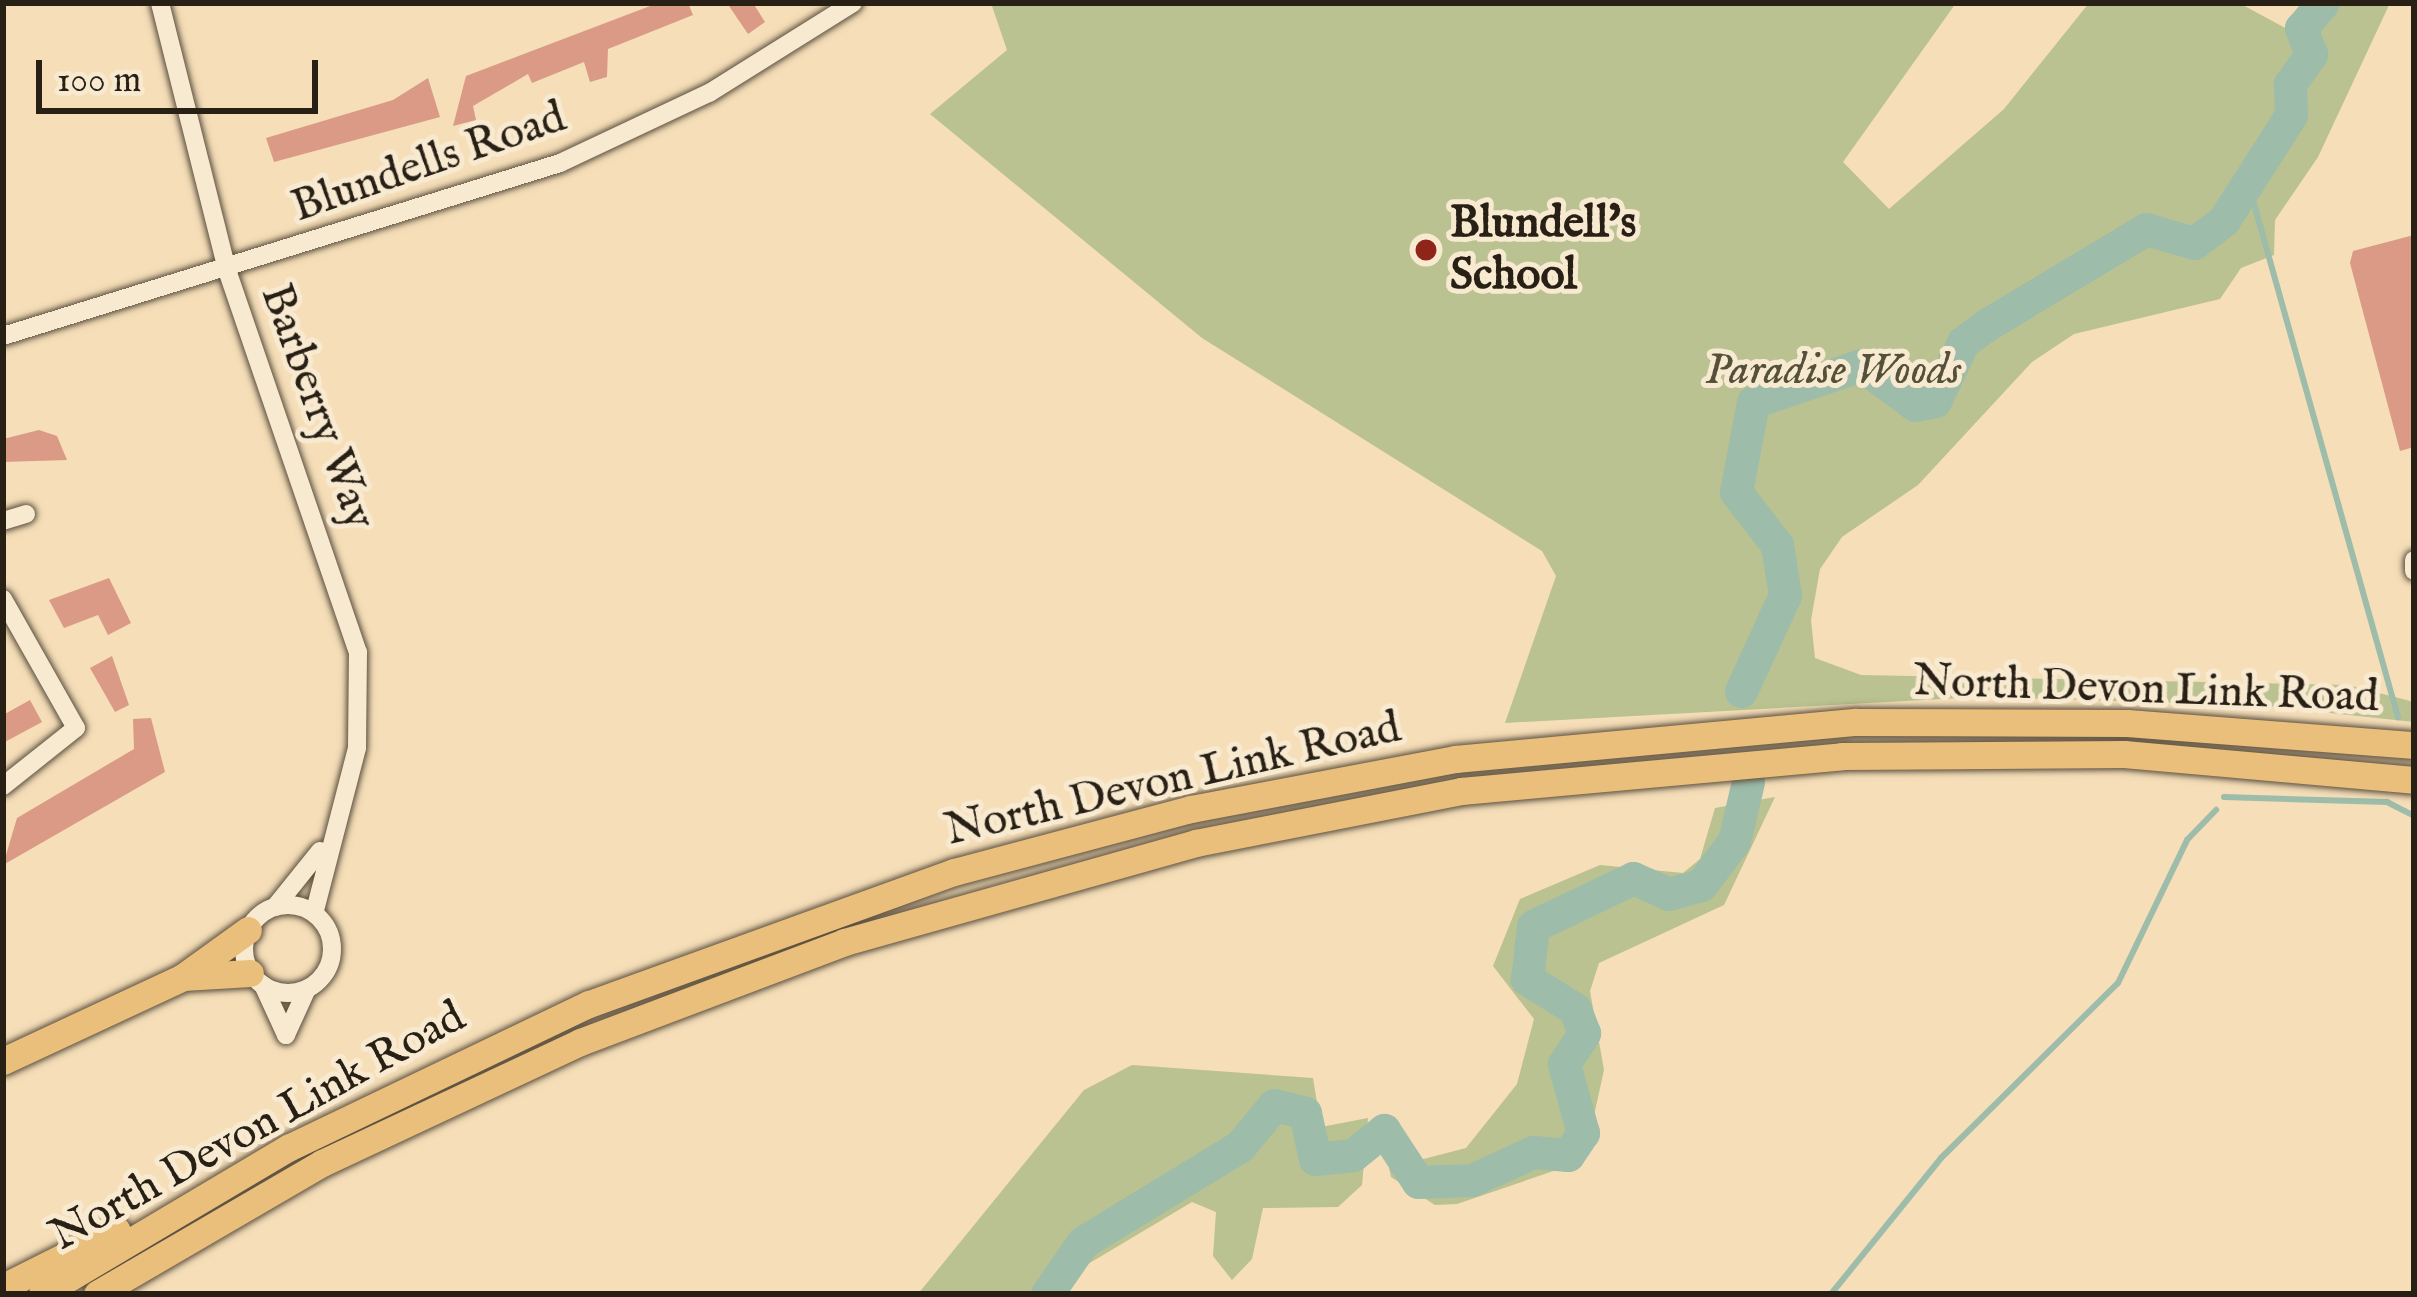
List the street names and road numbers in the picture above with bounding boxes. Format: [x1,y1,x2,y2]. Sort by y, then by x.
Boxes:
street label: Blundells Road [285,91,573,235]
street label: Barberry Way [248,277,386,537]
street label: North Devon Link Road [1912,655,2380,725]
street label: North Devon Link Road [940,701,1406,859]
street label: North Devon Link Road [41,991,475,1263]

